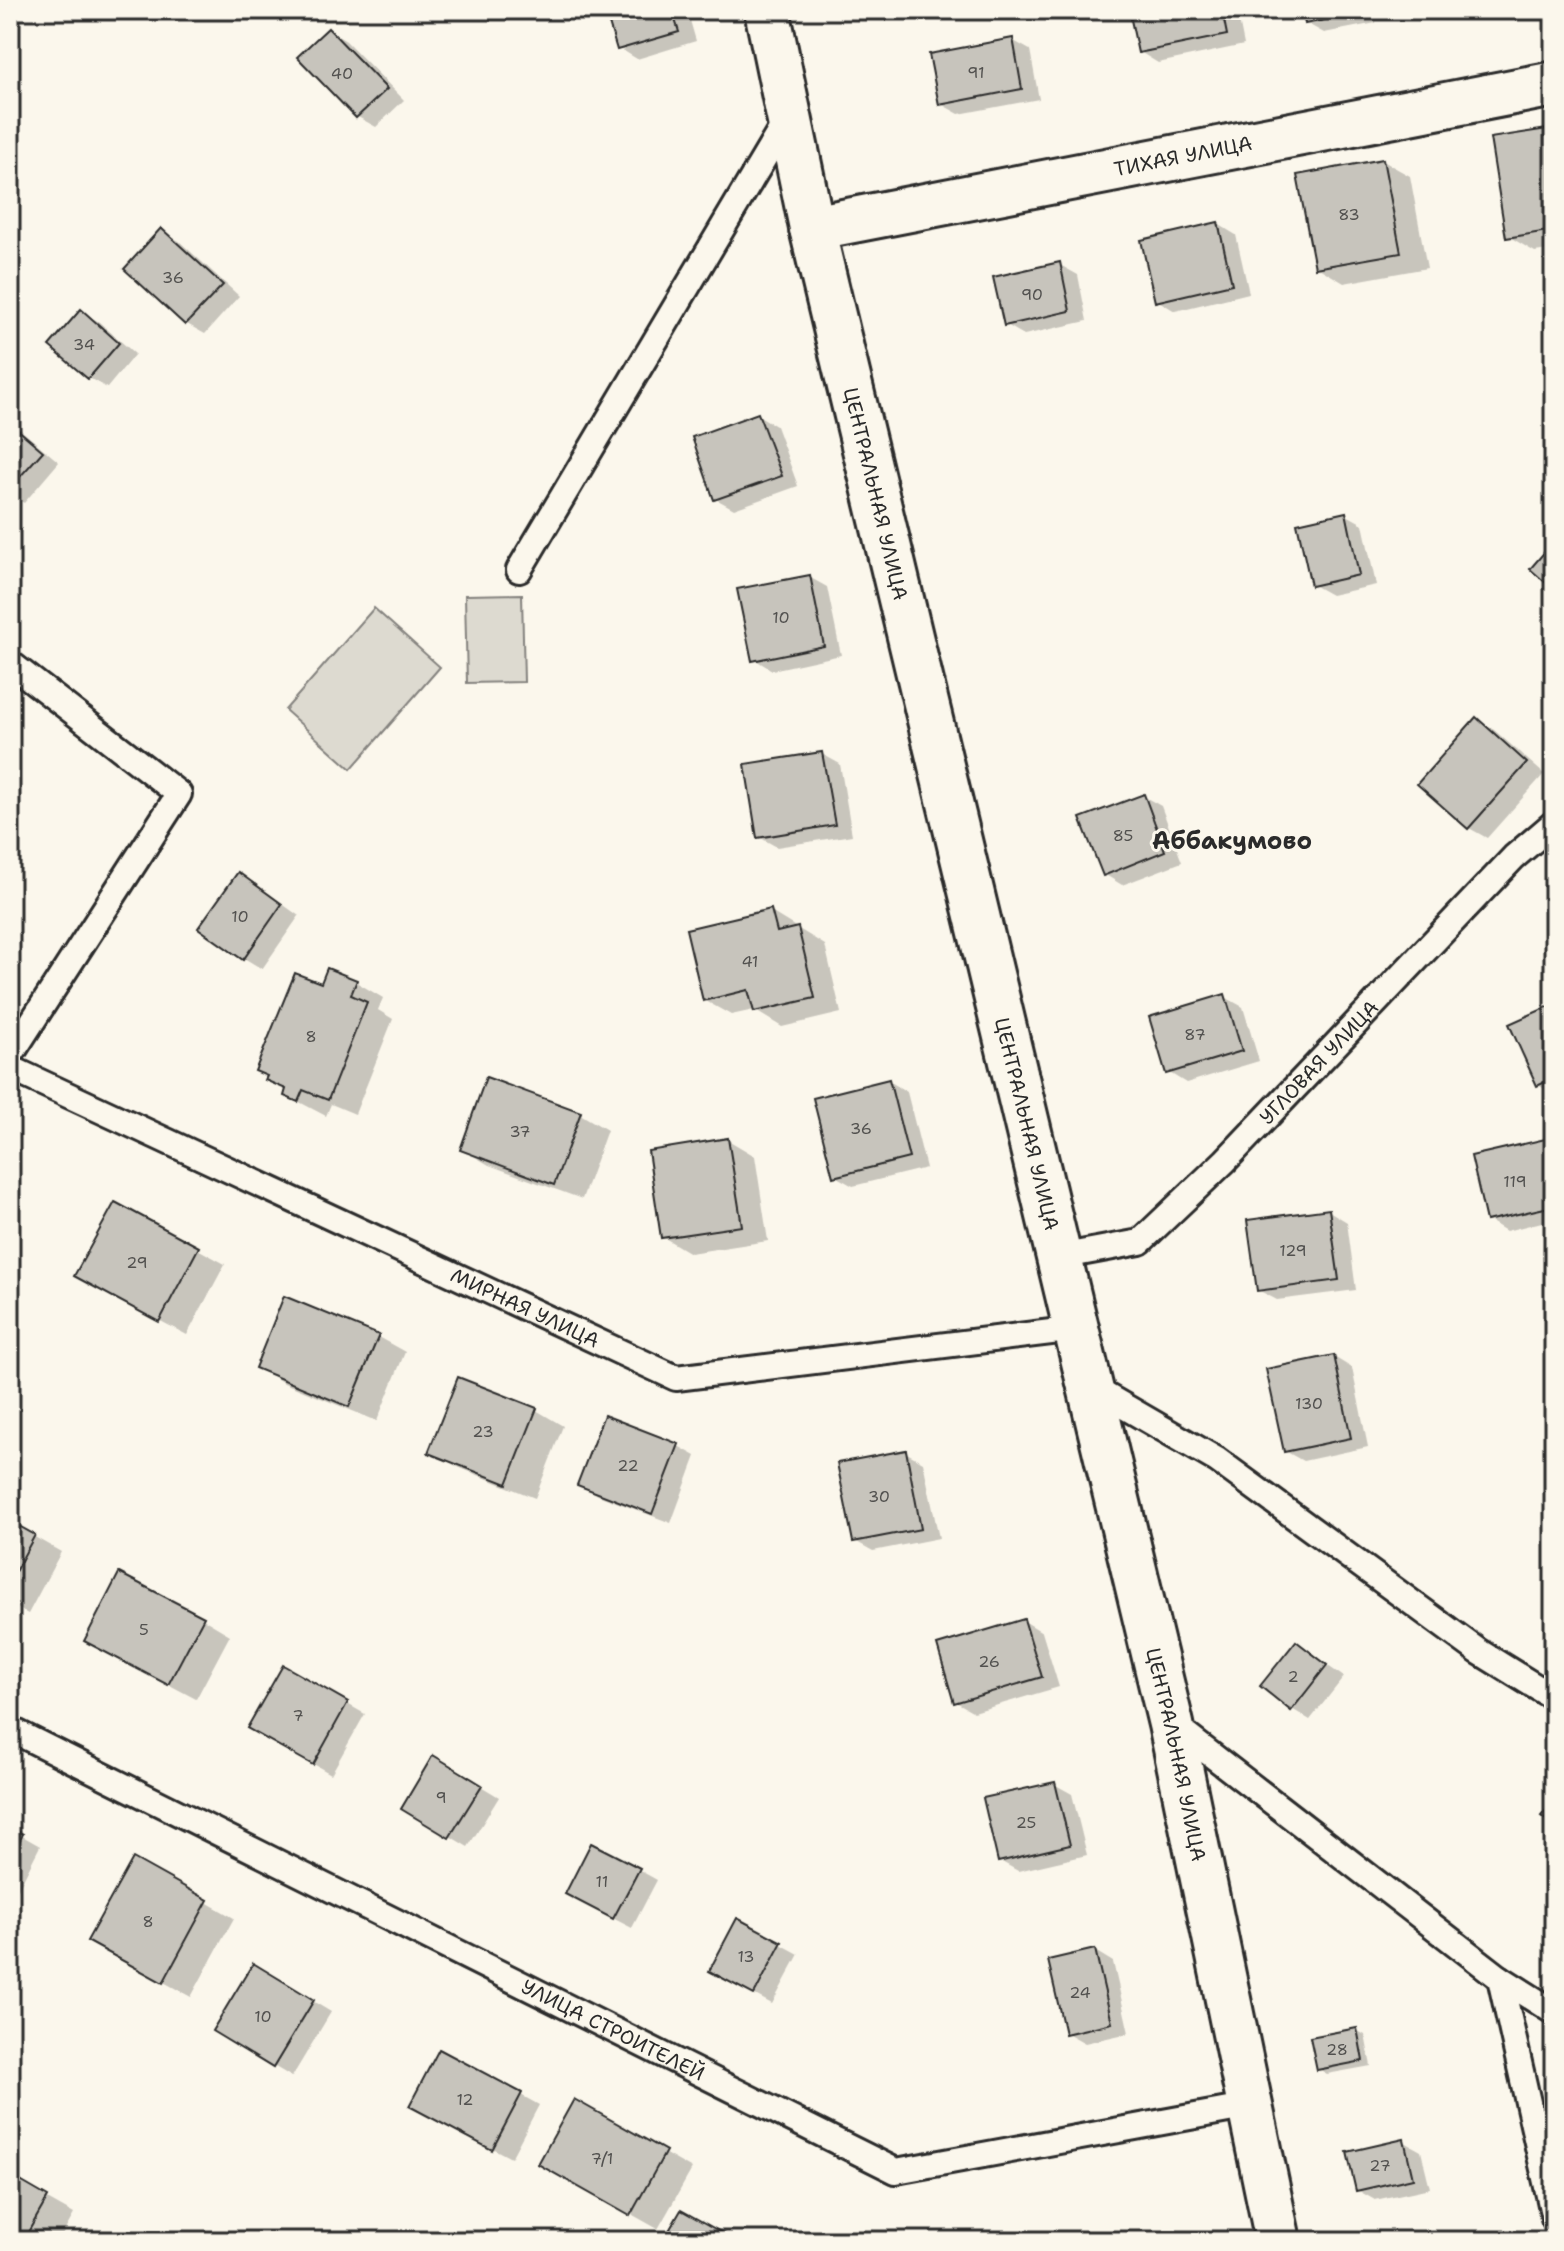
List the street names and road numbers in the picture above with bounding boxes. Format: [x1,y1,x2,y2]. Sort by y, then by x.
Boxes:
street label: ТИХАЯ УЛИЦА [1112,130,1254,182]
street label: ЦЕНТРАЛЬНАЯ УЛИЦА [838,385,914,603]
street label: УГЛОВАЯ УЛИЦА [1254,995,1384,1130]
street label: ЦЕНТРАЛЬНАЯ УЛИЦА [989,1015,1065,1233]
street label: МИРНАЯ УЛИЦА [446,1262,604,1353]
street label: ЦЕНТРАЛЬНАЯ УЛИЦА [1140,1645,1212,1864]
street label: УЛИЦА СТРОИТЕЛЕЙ [517,1973,709,2086]

